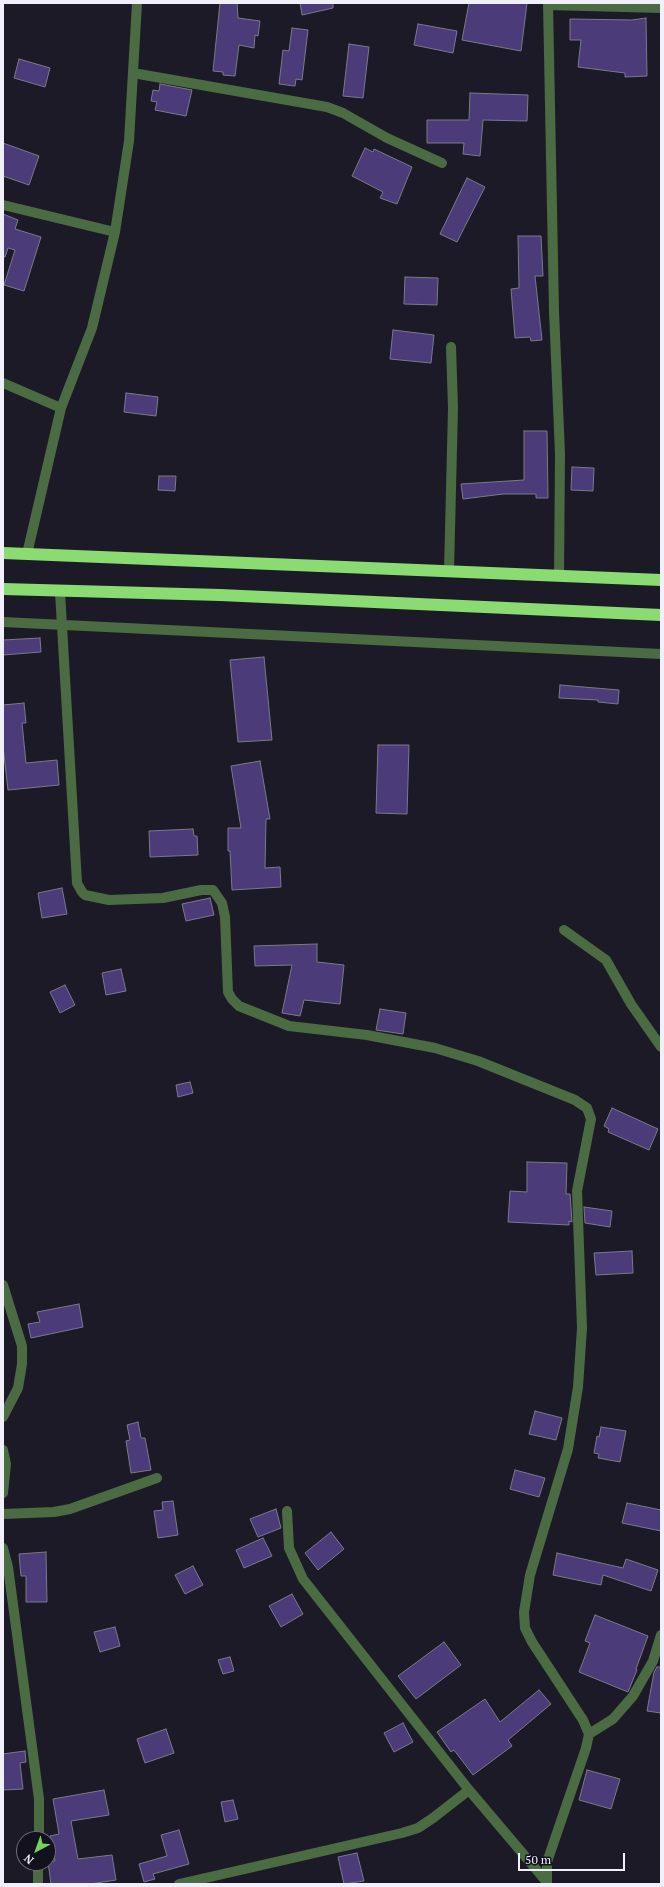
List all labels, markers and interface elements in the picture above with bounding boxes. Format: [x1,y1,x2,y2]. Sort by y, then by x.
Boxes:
north arrow [16,1831,56,1871]
scale bar [520,1845,627,1871]
text: N [21,1851,37,1867]
text: 50 m [525,1852,551,1867]

